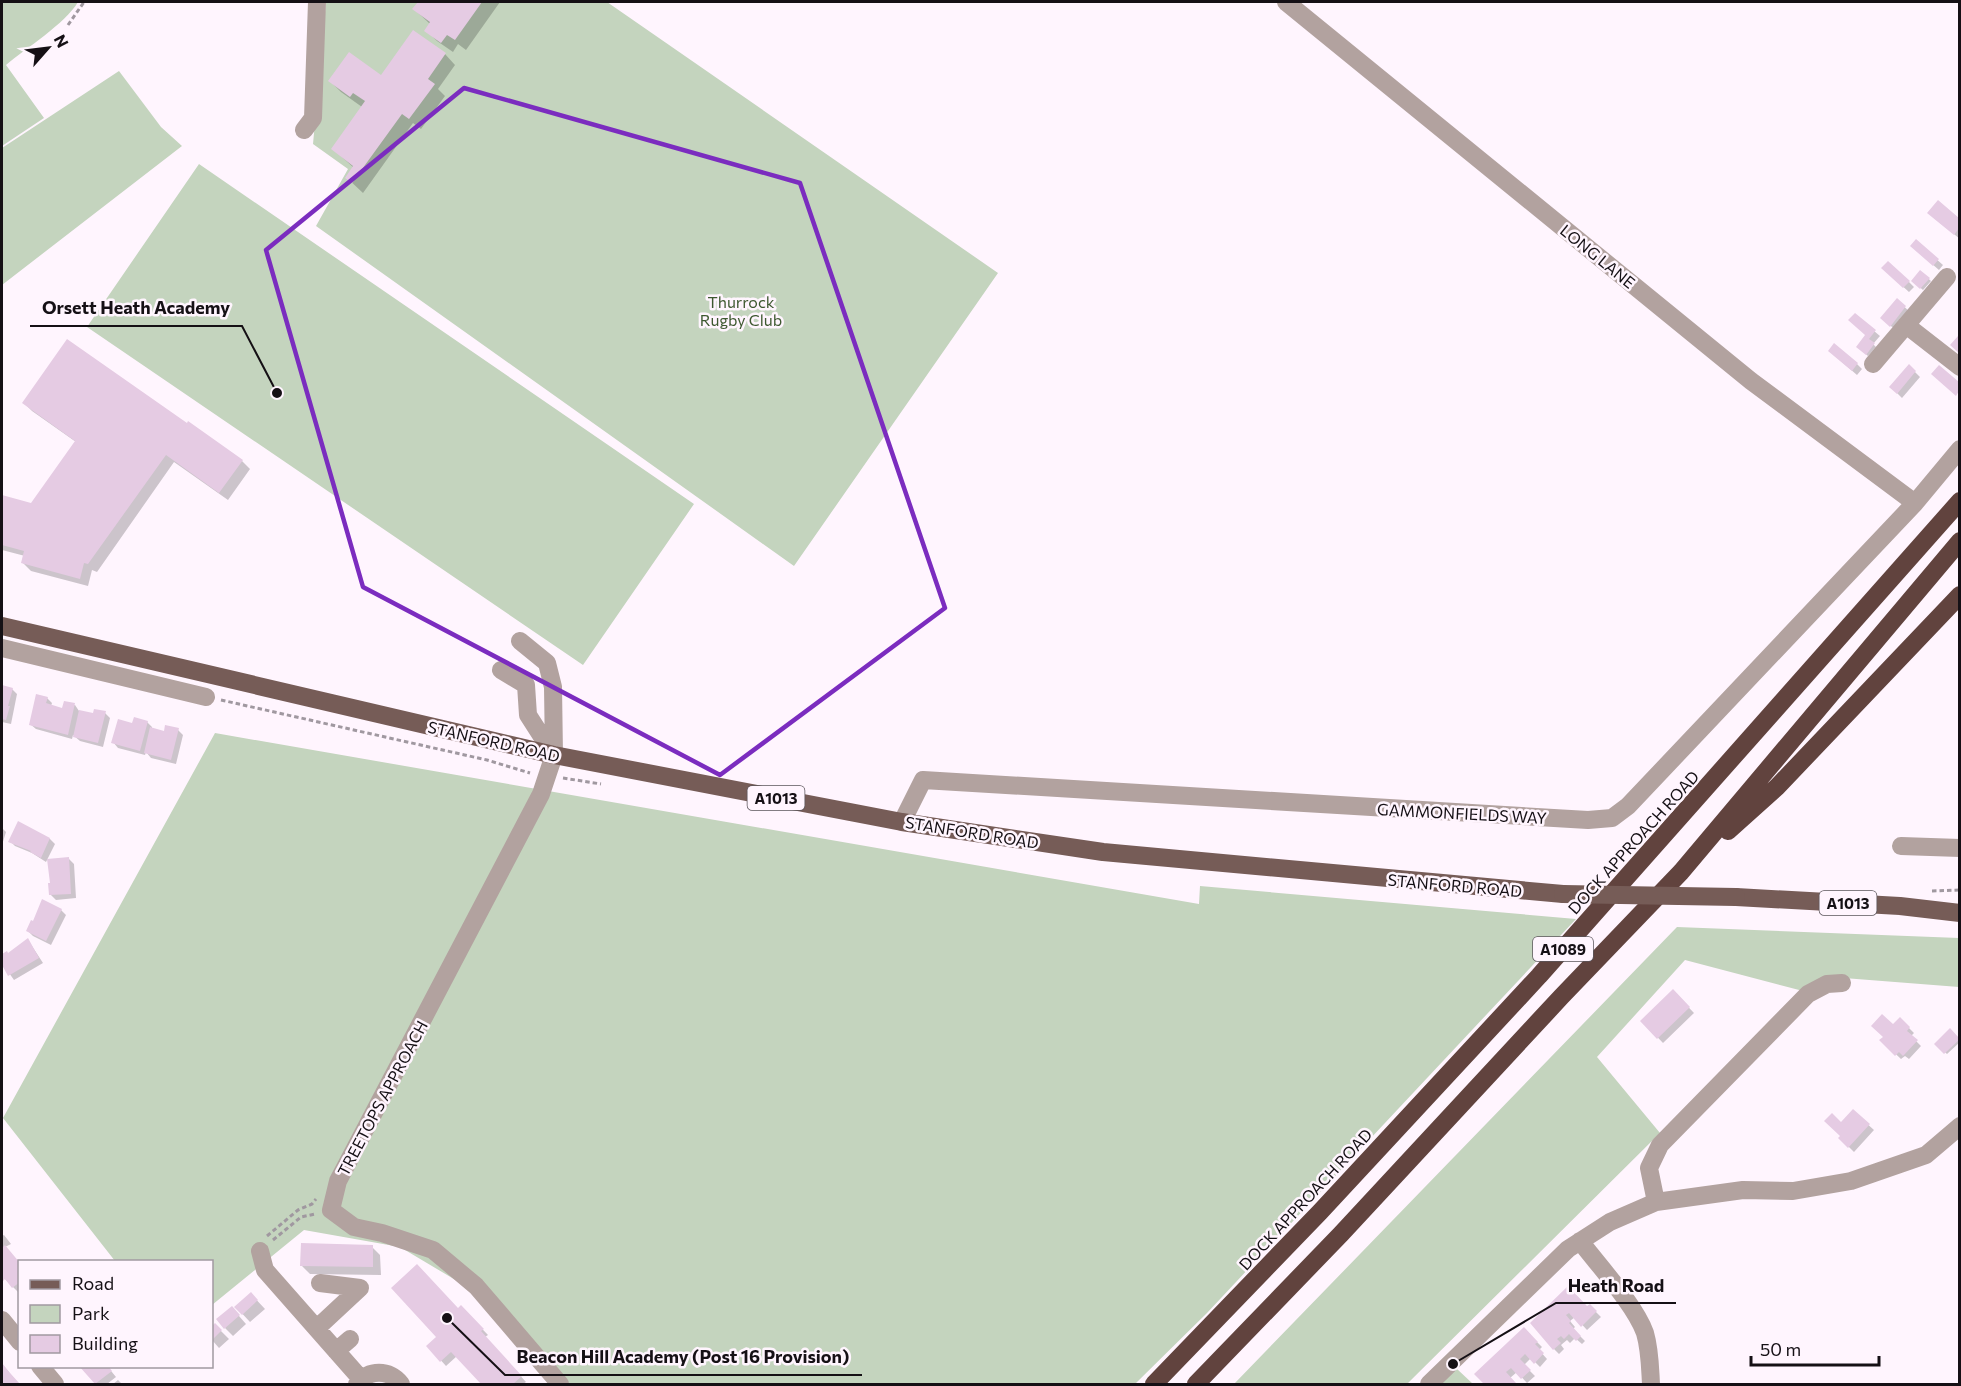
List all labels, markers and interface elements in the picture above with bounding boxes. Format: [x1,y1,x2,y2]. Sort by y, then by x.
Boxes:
north arrow [18,18,78,78]
text: N [50,31,73,50]
street label: LONG LANE [1557,220,1639,292]
callout: Orsett Heath Academy [30,290,242,326]
park label: Thurrock Rugby Club [700,292,782,329]
text: Orsett Heath Academy [42,296,230,318]
street label: STANFORD ROAD [426,717,562,765]
street label: DOCK APPROACH ROAD [1564,766,1702,918]
road number: A1013 [748,786,804,810]
street label: GAMMONFIELDS WAY [1377,799,1548,827]
street label: STANFORD ROAD [904,812,1040,852]
street label: STANFORD ROAD [1387,870,1523,900]
road number: A1013 [1820,891,1876,915]
road number: A1089 [1533,937,1593,961]
street label: TREETOPS APPROACH [333,1017,431,1179]
street label: DOCK APPROACH ROAD [1235,1124,1375,1274]
legend [18,1260,213,1368]
callout: Heath Road [1556,1267,1676,1303]
text: Road [72,1272,114,1294]
text: Heath Road [1568,1274,1664,1296]
text: Park [72,1302,110,1324]
scale bar [1751,1329,1878,1367]
text: Building [72,1332,138,1354]
text: 50 m [1760,1338,1801,1360]
callout: Beacon Hill Academy (Post 16 Provision) [505,1339,862,1375]
text: Beacon Hill Academy (Post 16 Provision) [517,1345,849,1367]

